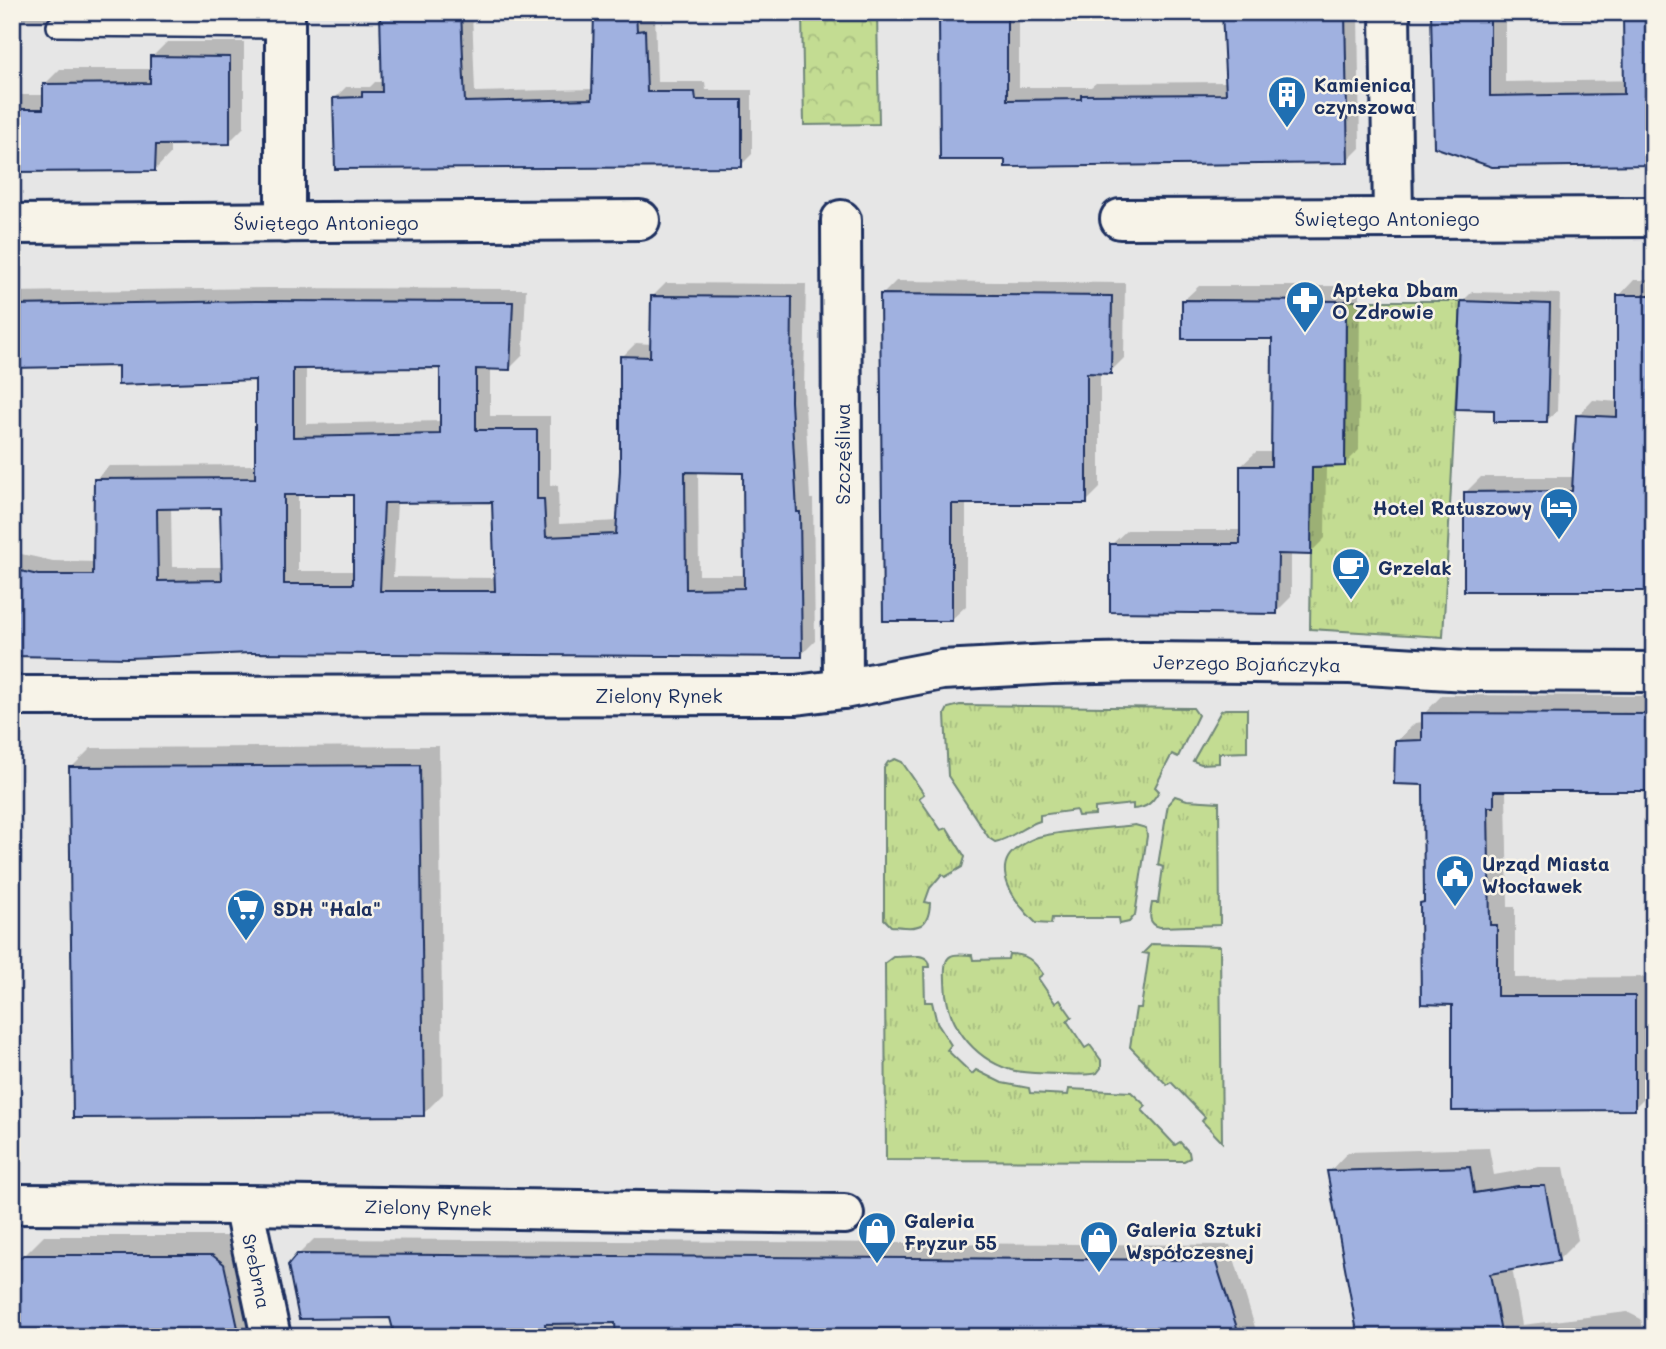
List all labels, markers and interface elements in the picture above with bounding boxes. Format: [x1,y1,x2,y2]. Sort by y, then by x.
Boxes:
place label: Kamienica czynszowa [1314,72,1415,119]
building icon: Kamienica czynszowa [1266,74,1308,129]
street label: Świętego Antoniego [1294,206,1480,231]
street label: Świętego Antoniego [233,210,419,235]
place label: Apteka Dbam O Zdrowie [1332,277,1458,324]
pharmacy icon: Apteka Dbam O Zdrowie [1284,279,1326,334]
street label: Szczęśliwa [830,403,855,505]
hotel icon: Hotel Ratuszowy [1538,486,1580,541]
place label: Hotel Ratuszowy [1373,495,1532,520]
cafe icon: Grzelak [1330,546,1372,601]
place label: Grzelak [1378,555,1452,580]
street label: Jerzego Bojańczyka [1153,649,1341,677]
street label: Zielony Rynek [595,683,723,708]
place label: Urząd Miasta Włocławek [1482,851,1610,898]
public building icon: Urząd Miasta Włocławek [1434,853,1476,908]
supermarket icon: SDH "Hala" [225,887,267,942]
place label: SDH "Hala" [273,896,381,921]
street label: Zielony Rynek [364,1193,492,1221]
place label: Galeria Fryzur 55 [904,1208,997,1255]
shop icon: Galeria Fryzur 55 [856,1210,898,1265]
place label: Galeria Sztuki Współczesnej [1126,1217,1262,1264]
shop icon: Galeria Sztuki Współczesnej [1078,1219,1120,1274]
street label: Srebrna [237,1231,277,1311]

